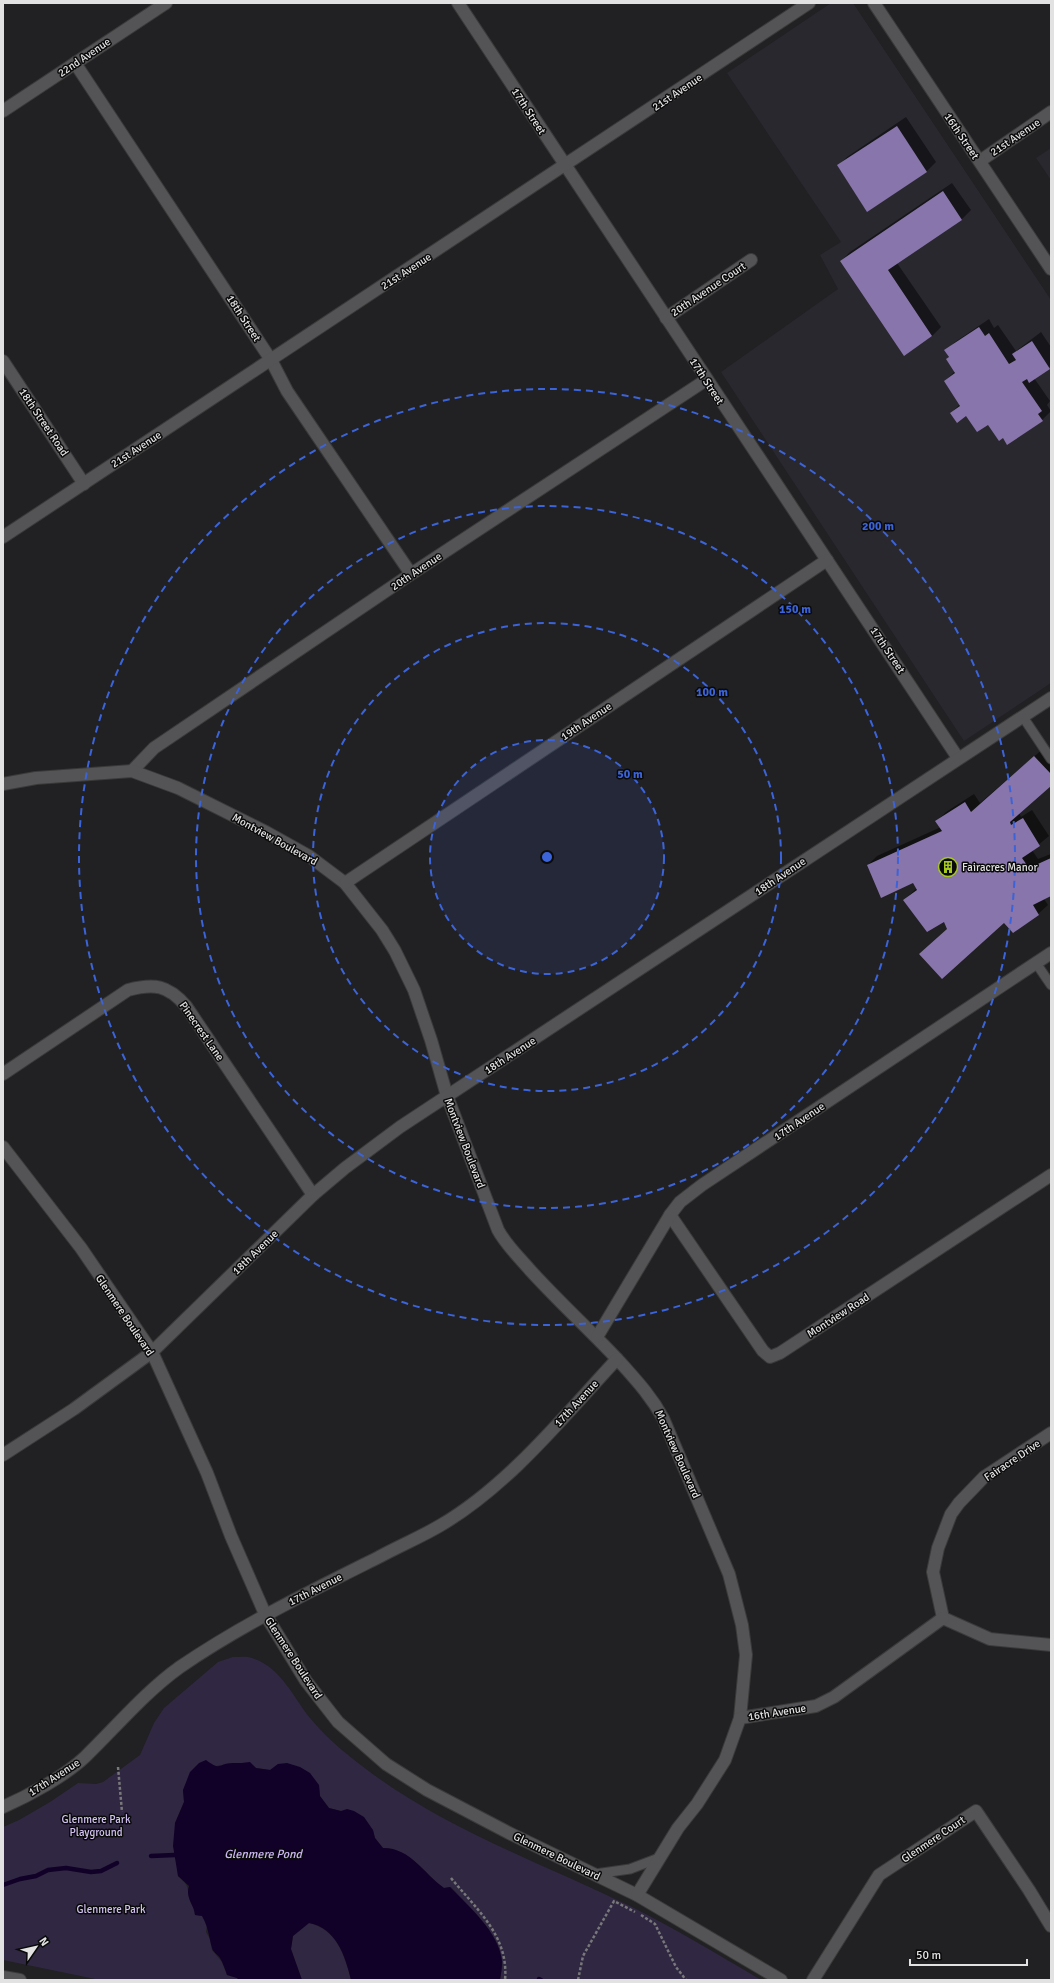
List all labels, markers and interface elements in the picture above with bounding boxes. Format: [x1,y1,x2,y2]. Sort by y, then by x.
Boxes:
street label: 22nd Avenue [56,35,113,80]
street label: 21st Avenue [650,71,705,114]
street label: 17th Street [509,86,548,137]
street label: 16th Street [941,111,982,162]
street label: 21st Avenue [988,116,1043,159]
street label: 21st Avenue [379,250,434,292]
street label: 20th Avenue Court [668,260,748,319]
street label: 18th Street [224,293,263,344]
street label: 17th Street [687,356,726,407]
street label: 18th Street Road [16,386,71,459]
street label: 21st Avenue [109,428,164,470]
text: 200 m [862,519,894,534]
street label: 20th Avenue [388,550,444,593]
text: 150 m [779,602,811,617]
street label: 17th Street [867,625,908,676]
text: 100 m [696,685,728,700]
street label: 19th Avenue [558,700,614,743]
text: 50 m [617,767,643,782]
street label: Montview Boulevard [230,811,320,868]
centre of rings [540,850,554,864]
street label: 18th Avenue [752,855,808,898]
building icon: Fairacres Manor [937,856,959,878]
place label: Fairacres Manor [962,861,1037,874]
street label: Pinecrest Lane [176,999,227,1063]
street label: 18th Avenue [482,1034,538,1077]
street label: Montview Boulevard [441,1096,488,1190]
street label: 17th Avenue [771,1100,827,1143]
street label: 18th Avenue [230,1227,281,1277]
street label: Glenmere Boulevard [93,1272,157,1358]
street label: Montview Road [805,1290,872,1340]
street label: 17th Avenue [552,1377,601,1429]
street label: Montview Boulevard [652,1408,703,1501]
street label: Fairacre Drive [982,1437,1043,1484]
street label: 17th Avenue [286,1570,344,1609]
street label: Glenmere Boulevard [262,1615,325,1702]
street label: 16th Avenue [747,1701,807,1723]
street label: 17th Avenue [26,1756,82,1799]
park label: Glenmere Park Playground [62,1813,131,1839]
street label: Glenmere Court [899,1813,968,1866]
street label: Glenmere Boulevard [511,1830,602,1883]
water label: Glenmere Pond [224,1847,303,1862]
park label: Glenmere Park [77,1903,146,1916]
north arrow [16,1927,56,1967]
text: N [36,1935,51,1948]
scale bar [910,1941,1027,1967]
text: 50 m [916,1948,941,1963]

